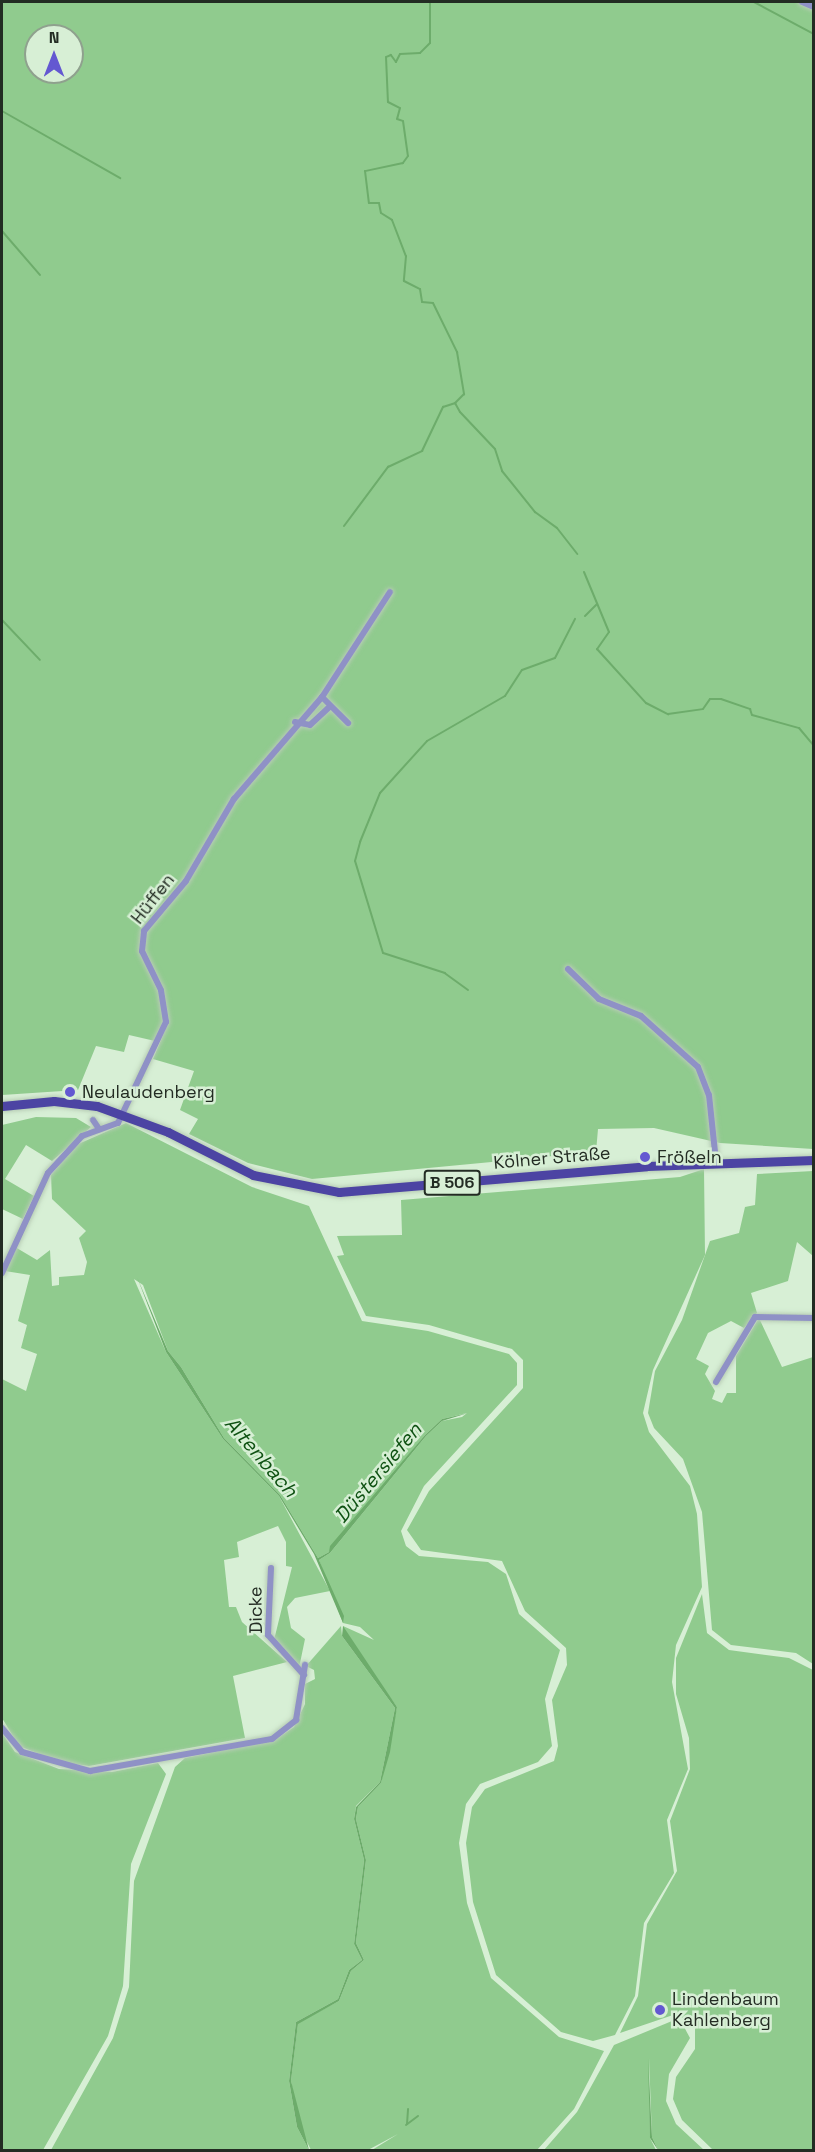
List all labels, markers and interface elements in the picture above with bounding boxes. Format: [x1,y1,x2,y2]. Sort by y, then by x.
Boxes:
north arrow [24,24,84,84]
text: N [49,27,59,48]
street label: Hüffen [127,870,179,928]
place label: Neulaudenberg [82,1081,215,1103]
marker: Neulaudenberg [63,1085,77,1099]
street label: Kölner Straße [493,1142,611,1174]
place label: Frößeln [657,1146,722,1168]
marker: Frößeln [638,1150,652,1164]
road number: B 506 [424,1170,480,1196]
water label: Altenbach [220,1412,302,1502]
water label: Düstersiefen [329,1418,427,1528]
street label: Dicke [245,1586,267,1634]
place label: Lindenbaum Kahlenberg [672,1989,779,2032]
marker: Lindenbaum Kahlenberg [653,2003,667,2017]

